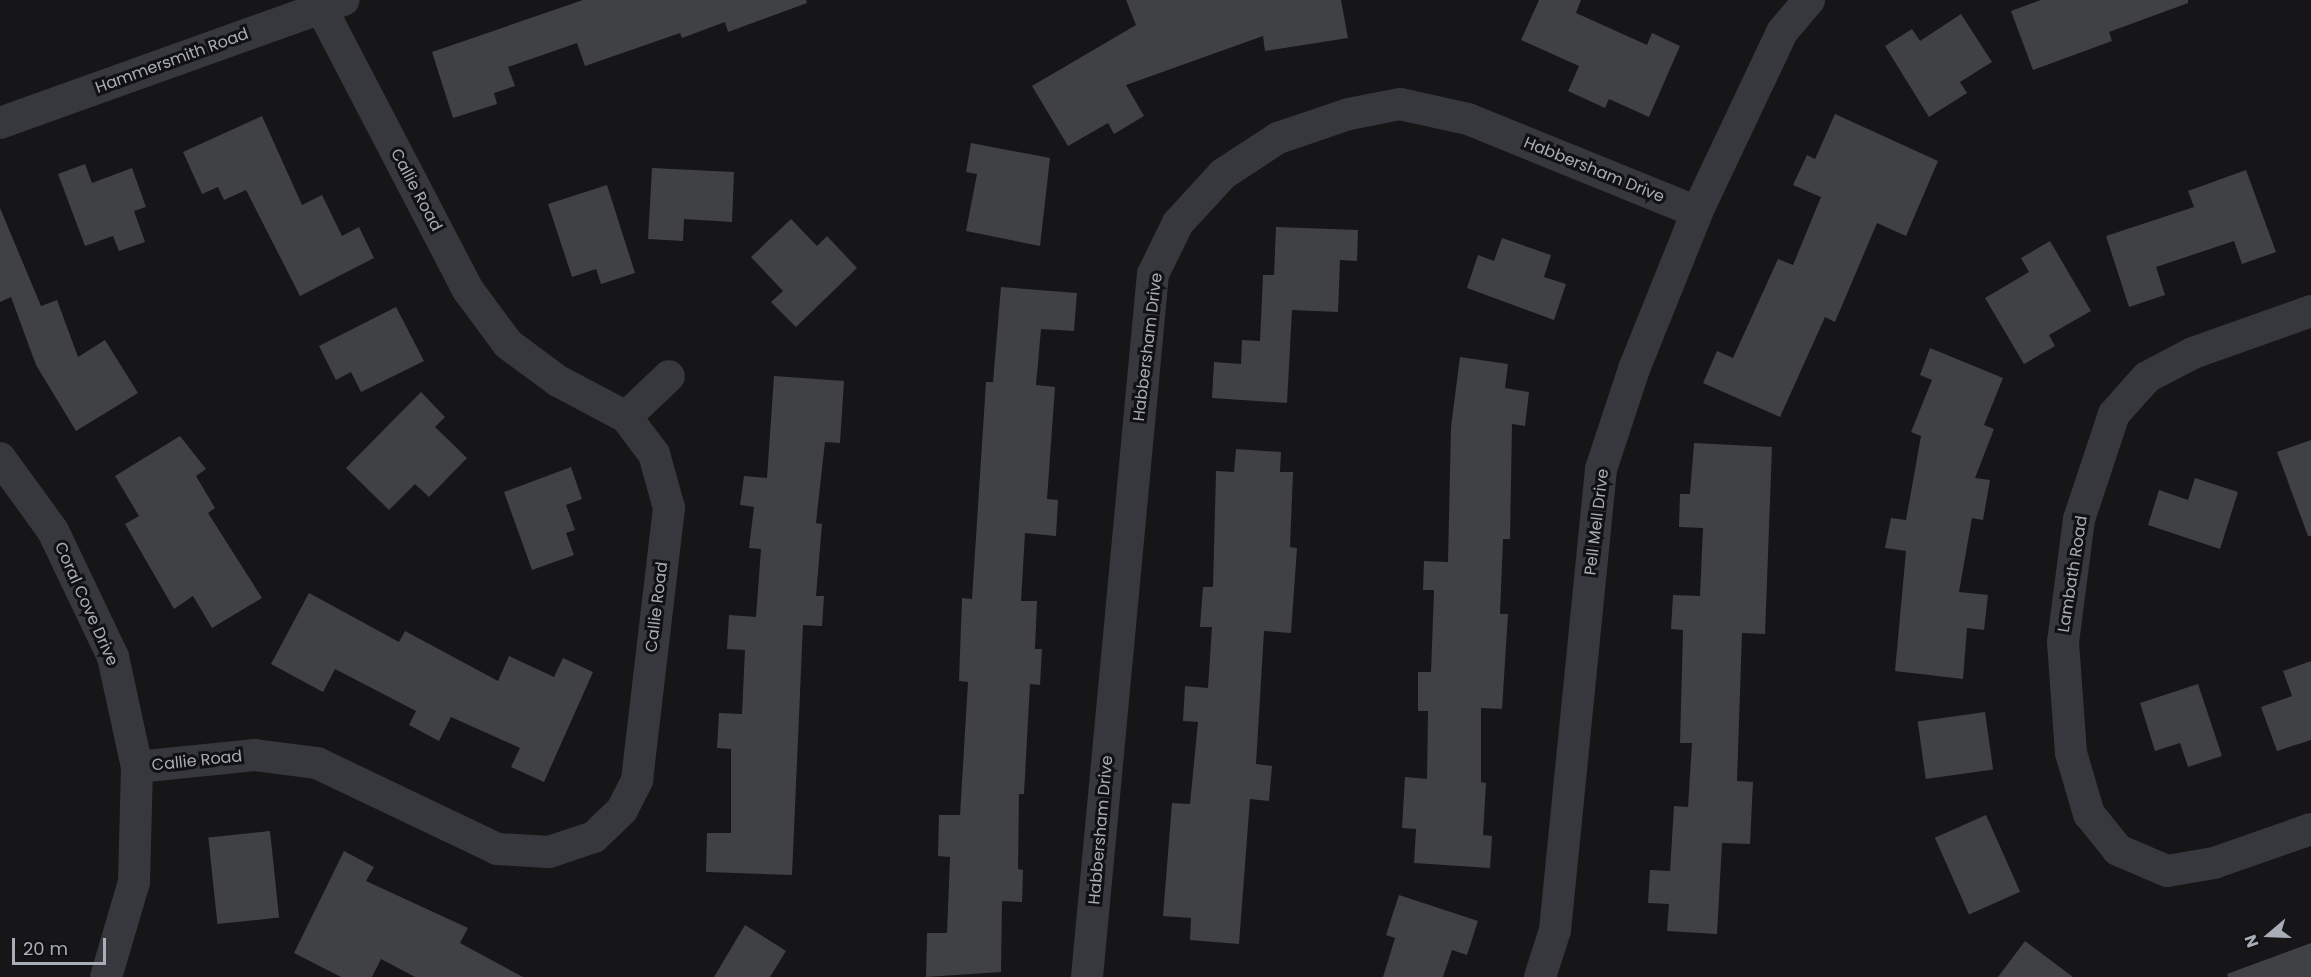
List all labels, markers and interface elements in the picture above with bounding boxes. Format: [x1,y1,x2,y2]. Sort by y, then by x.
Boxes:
street label: Hammersmith Road [93,24,251,98]
street label: Habbersham Drive [1521,133,1667,207]
street label: Callie Road [386,145,446,235]
street label: Habbersham Drive [1129,272,1167,422]
street label: Pell Mell Drive [1581,468,1613,576]
street label: Lambath Road [2054,514,2092,634]
street label: Coral Cove Drive [50,539,122,669]
street label: Callie Road [642,561,672,653]
street label: Callie Road [151,747,243,775]
street label: Habbersham Drive [1085,755,1117,905]
north arrow [2239,905,2299,965]
scale bar [15,926,110,964]
text: N [2239,932,2264,950]
text: 20 m [23,936,68,961]

